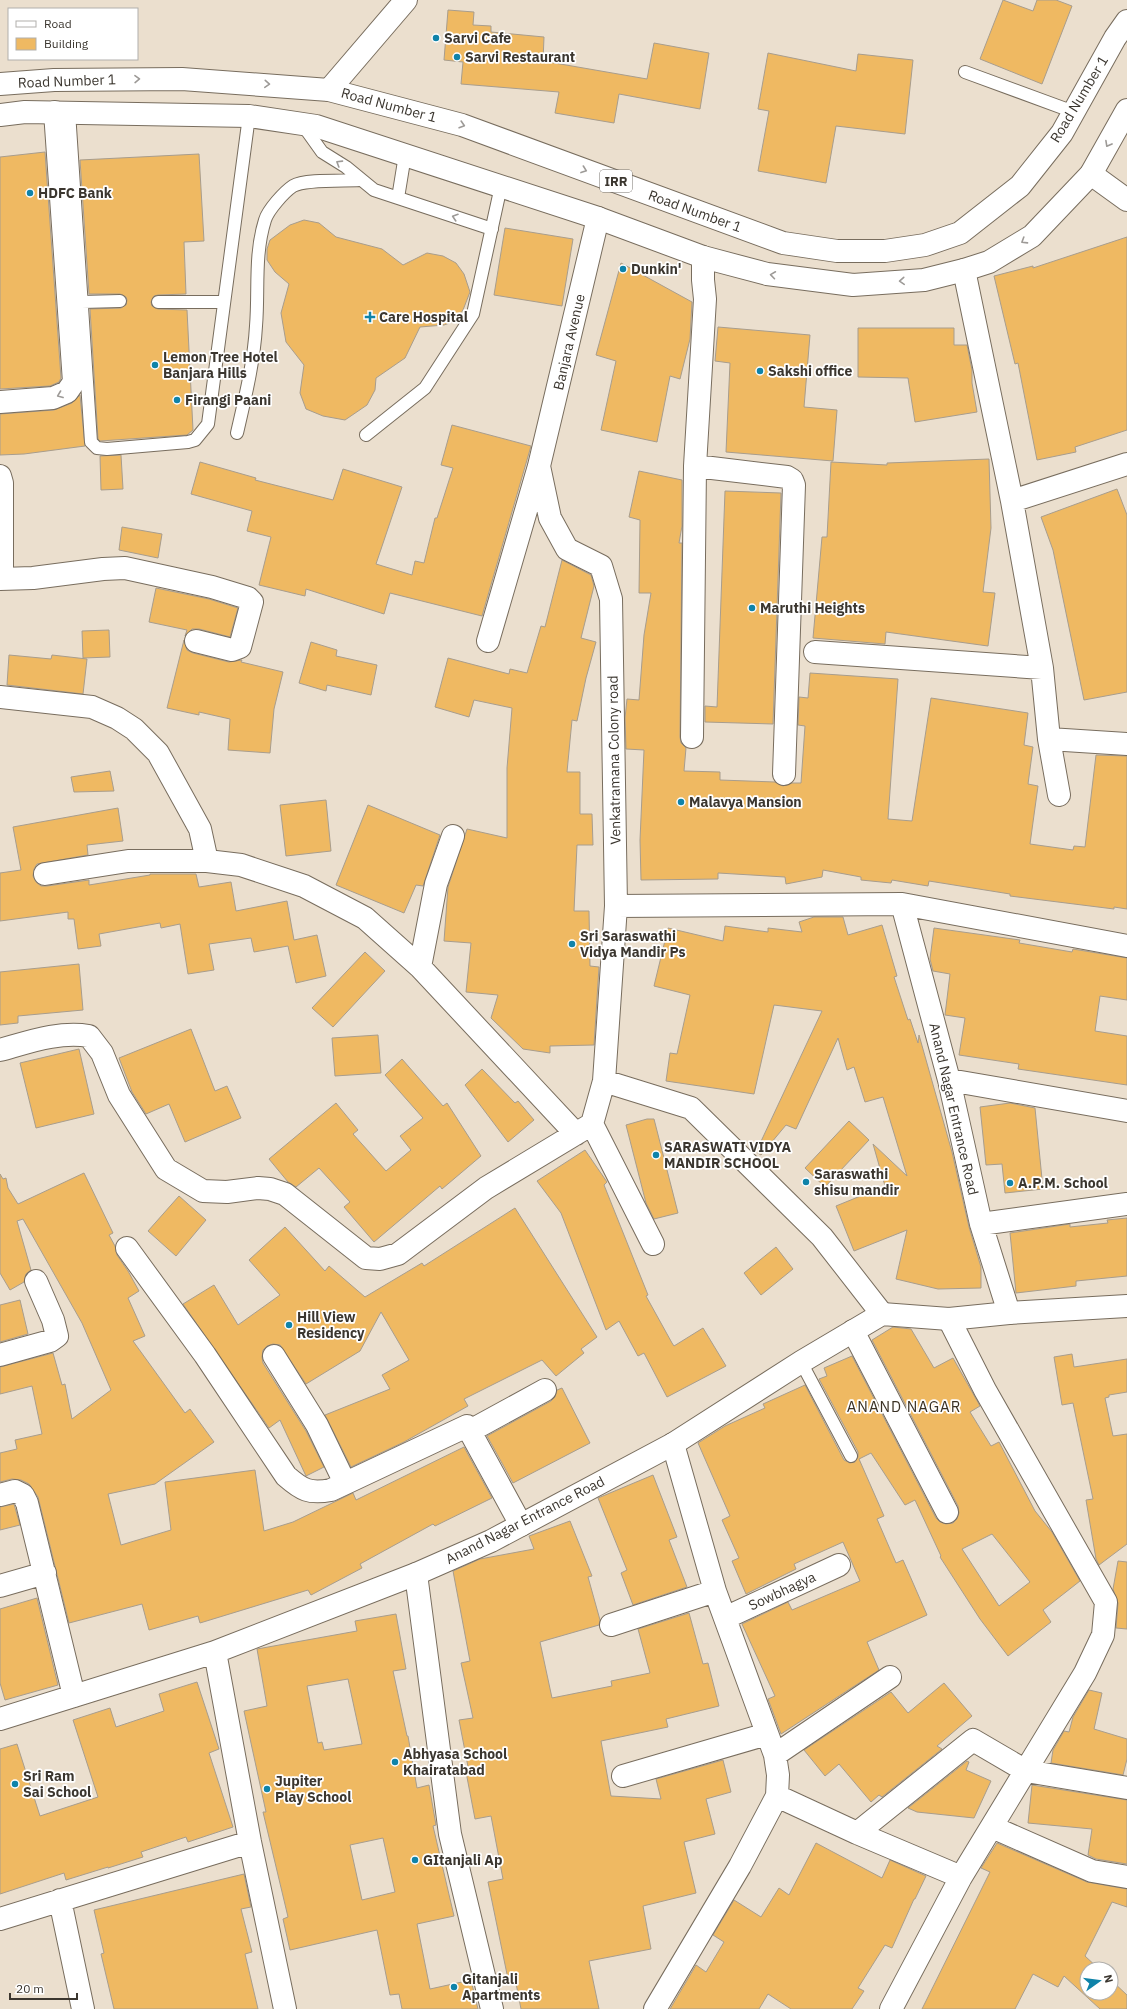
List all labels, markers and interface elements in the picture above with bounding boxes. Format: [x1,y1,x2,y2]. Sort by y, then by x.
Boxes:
legend [8,8,138,60]
text: Road [44,16,72,31]
place label: Sarvi Cafe [444,29,511,47]
marker: Sarvi Cafe [431,33,441,43]
text: Building [44,36,89,51]
place label: Sarvi Restaurant [465,48,575,66]
marker: Sarvi Restaurant [452,52,462,62]
street label: Road Number 1 [1046,52,1112,146]
street label: Road Number 1 [18,70,116,92]
one-way arrow [134,75,140,83]
one-way arrow [264,80,270,89]
street label: Road Number 1 [339,84,439,126]
one-way arrow [458,120,465,129]
one-way arrow [1106,140,1113,147]
one-way arrow [336,160,343,167]
one-way arrow [580,165,587,173]
road number: IRR [600,170,632,192]
place label: HDFC Bank [38,184,113,202]
street label: Road Number 1 [646,186,744,236]
marker: HDFC Bank [25,188,35,198]
one-way arrow [451,213,458,221]
one-way arrow [1021,236,1028,243]
place label: Dunkin' [631,260,681,278]
marker: Dunkin' [618,264,628,274]
one-way arrow [770,271,776,280]
one-way arrow [899,277,905,286]
street label: Banjara Avenue [549,292,589,392]
place label: Care Hospital [379,308,468,326]
marker: Care Hospital [364,311,376,323]
place label: Lemon Tree Hotel Banjara Hills [163,348,278,382]
marker: Lemon Tree Hotel Banjara Hills [150,360,160,370]
place label: Sakshi office [768,362,852,380]
marker: Sakshi office [755,366,765,376]
one-way arrow [56,391,63,399]
place label: Firangi Paani [185,391,271,409]
marker: Firangi Paani [172,395,182,405]
place label: Maruthi Heights [760,599,865,617]
marker: Maruthi Heights [747,603,757,613]
street label: Venkatramana Colony road [604,675,624,845]
place label: Malavya Mansion [689,793,802,811]
marker: Malavya Mansion [676,797,686,807]
place label: Sri Saraswathi Vidya Mandir Ps [580,927,685,961]
marker: Sri Saraswathi Vidya Mandir Ps [567,939,577,949]
street label: Anand Nagar Entrance Road [925,1021,983,1197]
place label: SARASWATI VIDYA MANDIR SCHOOL [664,1138,792,1172]
marker: SARASWATI VIDYA MANDIR SCHOOL [651,1150,661,1160]
place label: Saraswathi shisu mandir [814,1165,899,1199]
place label: A.P.M. School [1018,1174,1108,1192]
marker: Saraswathi shisu mandir [801,1177,811,1187]
marker: A.P.M. School [1005,1178,1015,1188]
place label: Hill View Residency [297,1308,365,1342]
marker: Hill View Residency [284,1320,294,1330]
district label: ANAND NAGAR [847,1397,961,1416]
street label: Anand Nagar Entrance Road [442,1472,608,1568]
street label: Sowbhagya [746,1567,819,1614]
place label: Abhyasa School Khairatabad [403,1745,507,1779]
marker: Abhyasa School Khairatabad [390,1757,400,1767]
place label: Sri Ram Sai School [23,1767,91,1801]
place label: Jupiter Play School [275,1772,351,1806]
marker: Sri Ram Sai School [10,1779,20,1789]
marker: Jupiter Play School [262,1784,272,1794]
place label: GItanjali Ap [423,1851,502,1869]
marker: GItanjali Ap [410,1855,420,1865]
north arrow [1079,1961,1119,2001]
place label: Gitanjali Apartments [462,1970,540,2004]
text: N [1101,1973,1116,1984]
scale bar [10,1975,77,2001]
text: 20 m [16,1981,44,1996]
marker: Gitanjali Apartments [449,1982,459,1992]

